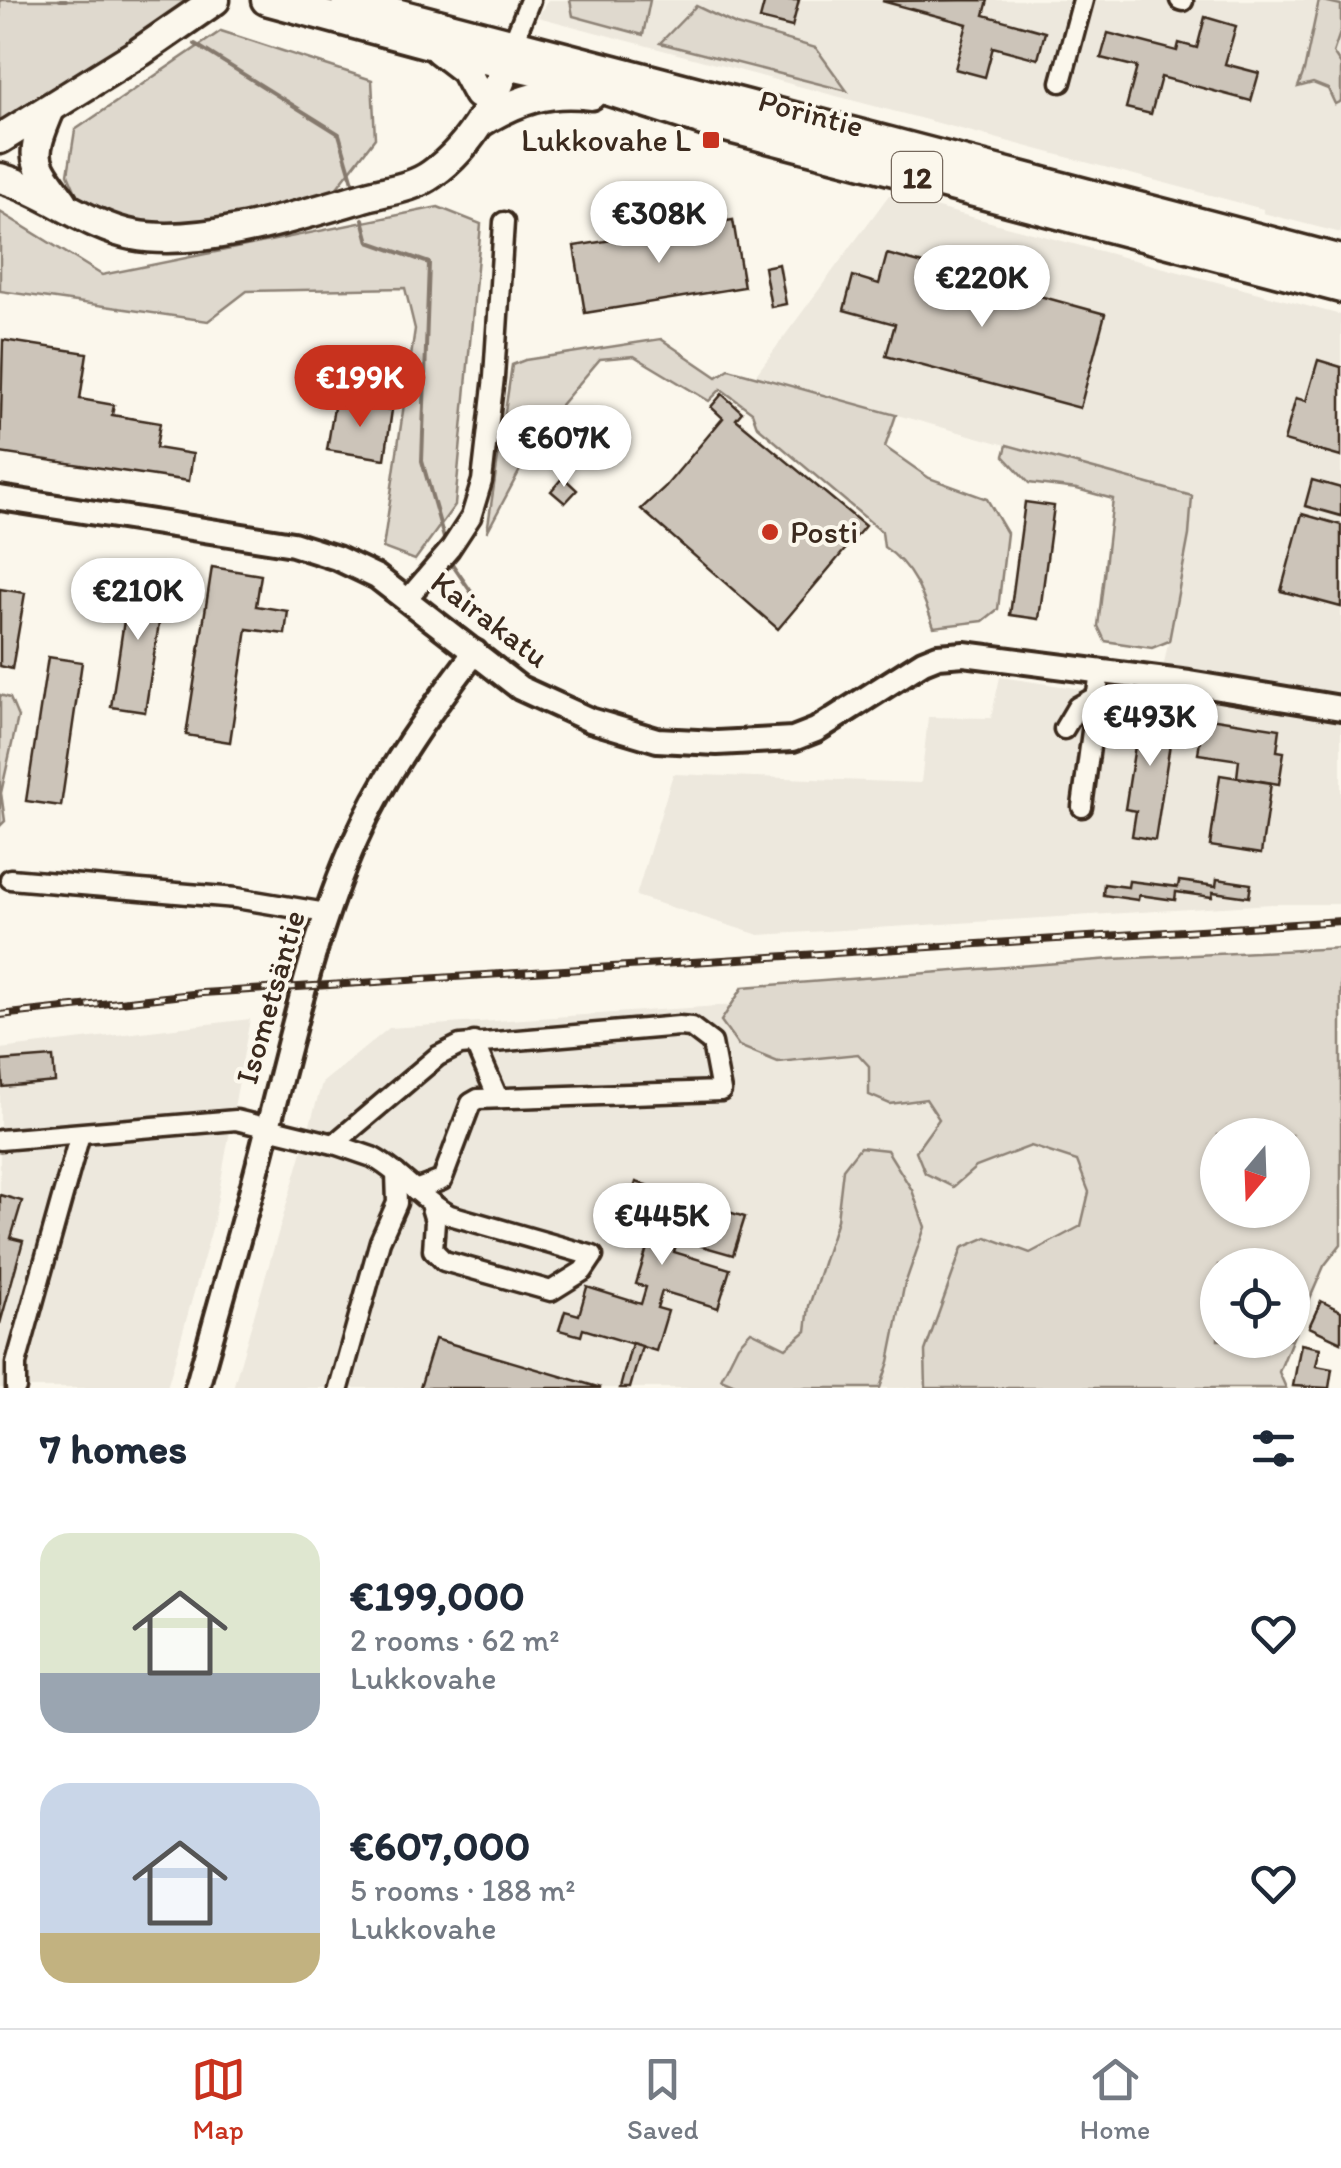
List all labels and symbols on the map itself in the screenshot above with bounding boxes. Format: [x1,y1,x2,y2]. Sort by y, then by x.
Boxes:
street label: Porintie [754,81,868,145]
place label: Lukkovahe L [521,121,691,159]
marker: Lukkovahe L [700,129,722,151]
road number: 12 [892,152,942,202]
pin: €308K [589,181,729,266]
pin: €220K [912,245,1052,330]
pin: €199K [290,345,430,430]
pin: €607K [494,405,634,490]
place label: Posti [790,513,858,551]
marker: Posti [759,521,781,543]
pin: €210K [68,558,208,643]
street label: Kairakatu [424,563,556,675]
pin: €493K [1080,684,1220,769]
street label: Isometsäntie [227,906,313,1088]
north arrow [1200,1118,1310,1228]
pin: €445K [592,1183,732,1268]

